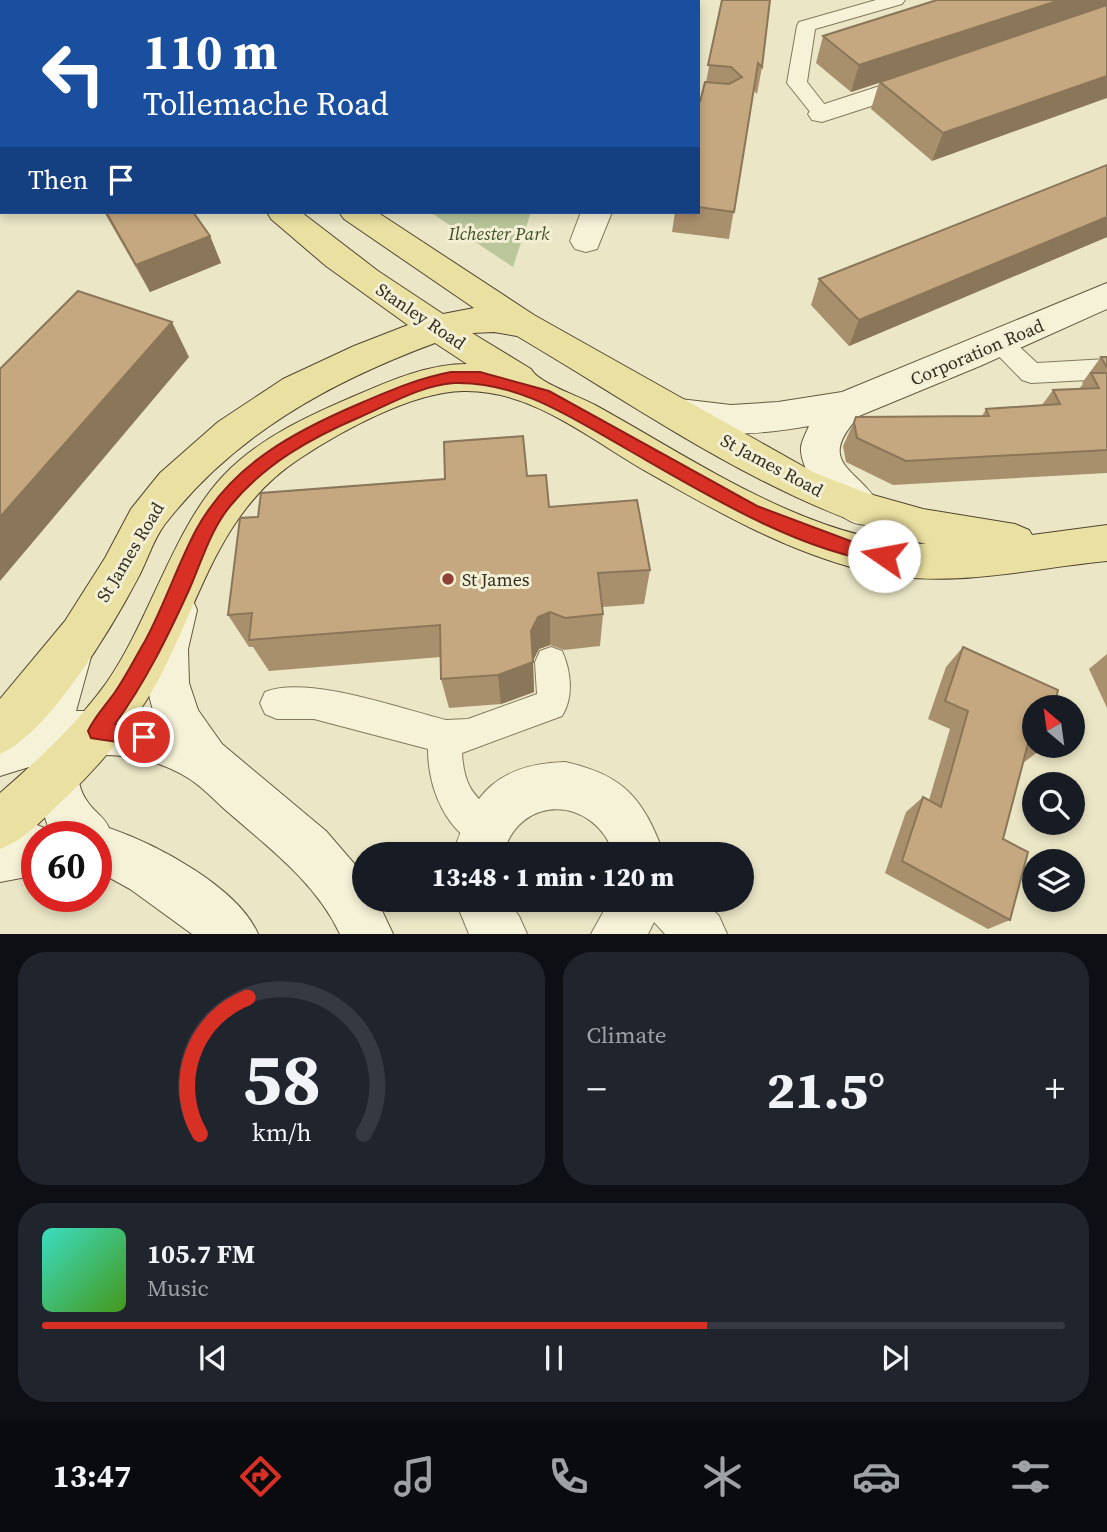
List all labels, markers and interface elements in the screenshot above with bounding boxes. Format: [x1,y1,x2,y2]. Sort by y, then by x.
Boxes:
text: 110 m [143,18,278,85]
icon: left [28,28,119,119]
text: Tollemache Road [143,82,389,126]
icon: arrive [102,161,140,199]
text: Then [28,162,88,198]
park label: Ilchester Park [447,221,550,246]
street label: Stanley Road [371,277,471,355]
street label: Corporation Road [906,313,1048,391]
street label: St James Road [716,428,828,502]
street label: St James Road [90,497,170,607]
position arrow [847,519,921,593]
place label: St James [462,567,530,592]
marker: St James [440,571,456,587]
north arrow [1022,695,1085,758]
map controls [1022,695,1085,912]
pin [114,707,174,767]
icon: arrive [125,718,163,756]
button: search [1022,772,1085,835]
speed limit sign: 60 [21,821,112,912]
button: layers [1022,849,1085,912]
text: 13:48 · 1 min · 120 m [432,859,674,895]
text: Climate [587,1019,666,1051]
text: 58 [242,1030,321,1129]
text: 21.5° [766,1054,885,1125]
text: − [587,1063,607,1115]
text: + [1045,1063,1065,1115]
text: km/h [251,1115,311,1149]
text: 105.7 FM [147,1236,255,1272]
text: Music [147,1272,209,1304]
icon: previous [194,1339,232,1377]
icon: pause [535,1339,573,1377]
icon: next [876,1339,914,1377]
icon: directions [236,1452,285,1501]
icon: music [390,1452,439,1501]
icon: phone [544,1452,593,1501]
icon: climate [698,1452,747,1501]
icon: car [852,1452,901,1501]
icon: filters [1006,1452,1055,1501]
text: 13:47 [52,1454,131,1498]

